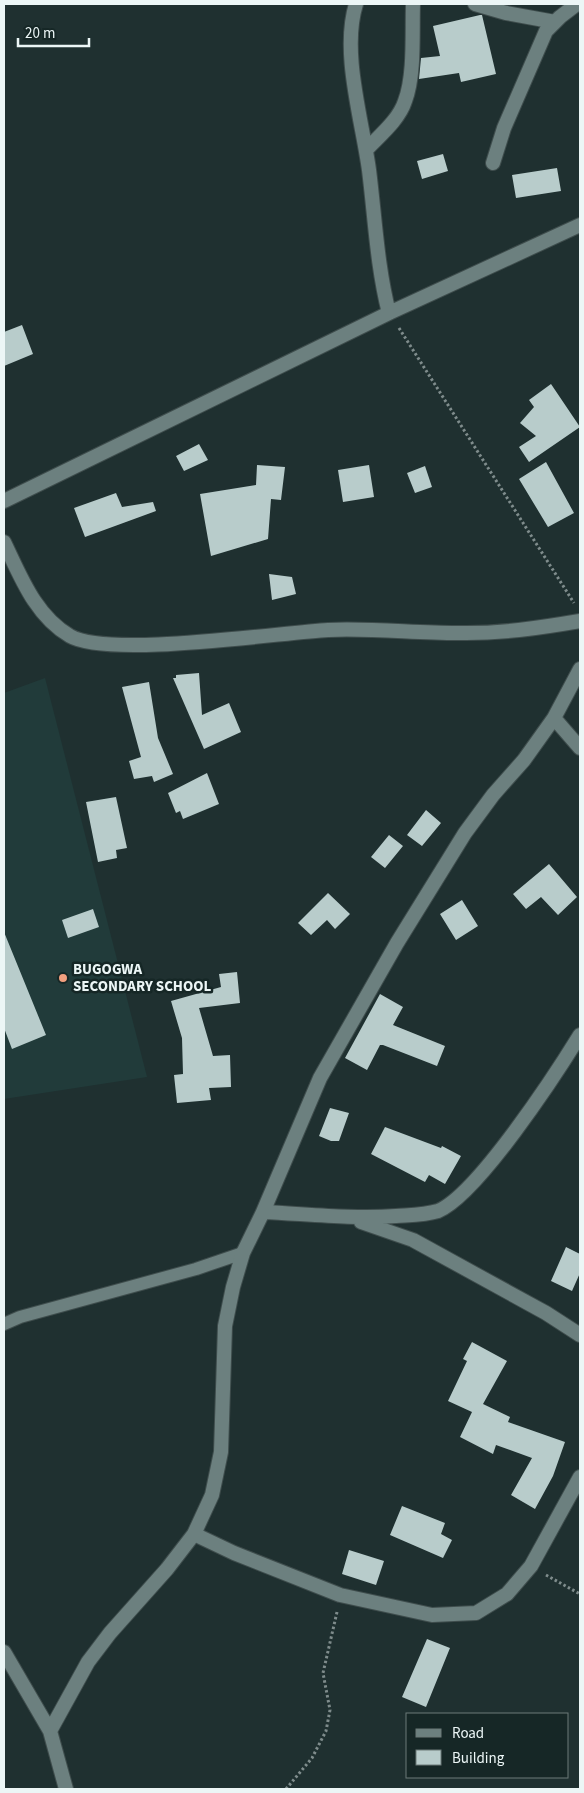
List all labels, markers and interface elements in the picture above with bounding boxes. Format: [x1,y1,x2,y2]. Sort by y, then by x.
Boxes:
scale bar [18,15,89,47]
text: 20 m [25,23,55,44]
place label: BUGOGWA SECONDARY SCHOOL [73,959,211,997]
marker: BUGOGWA SECONDARY SCHOOL [57,972,69,984]
legend [406,1713,569,1778]
text: Road [452,1723,484,1744]
text: Building [452,1748,505,1769]

